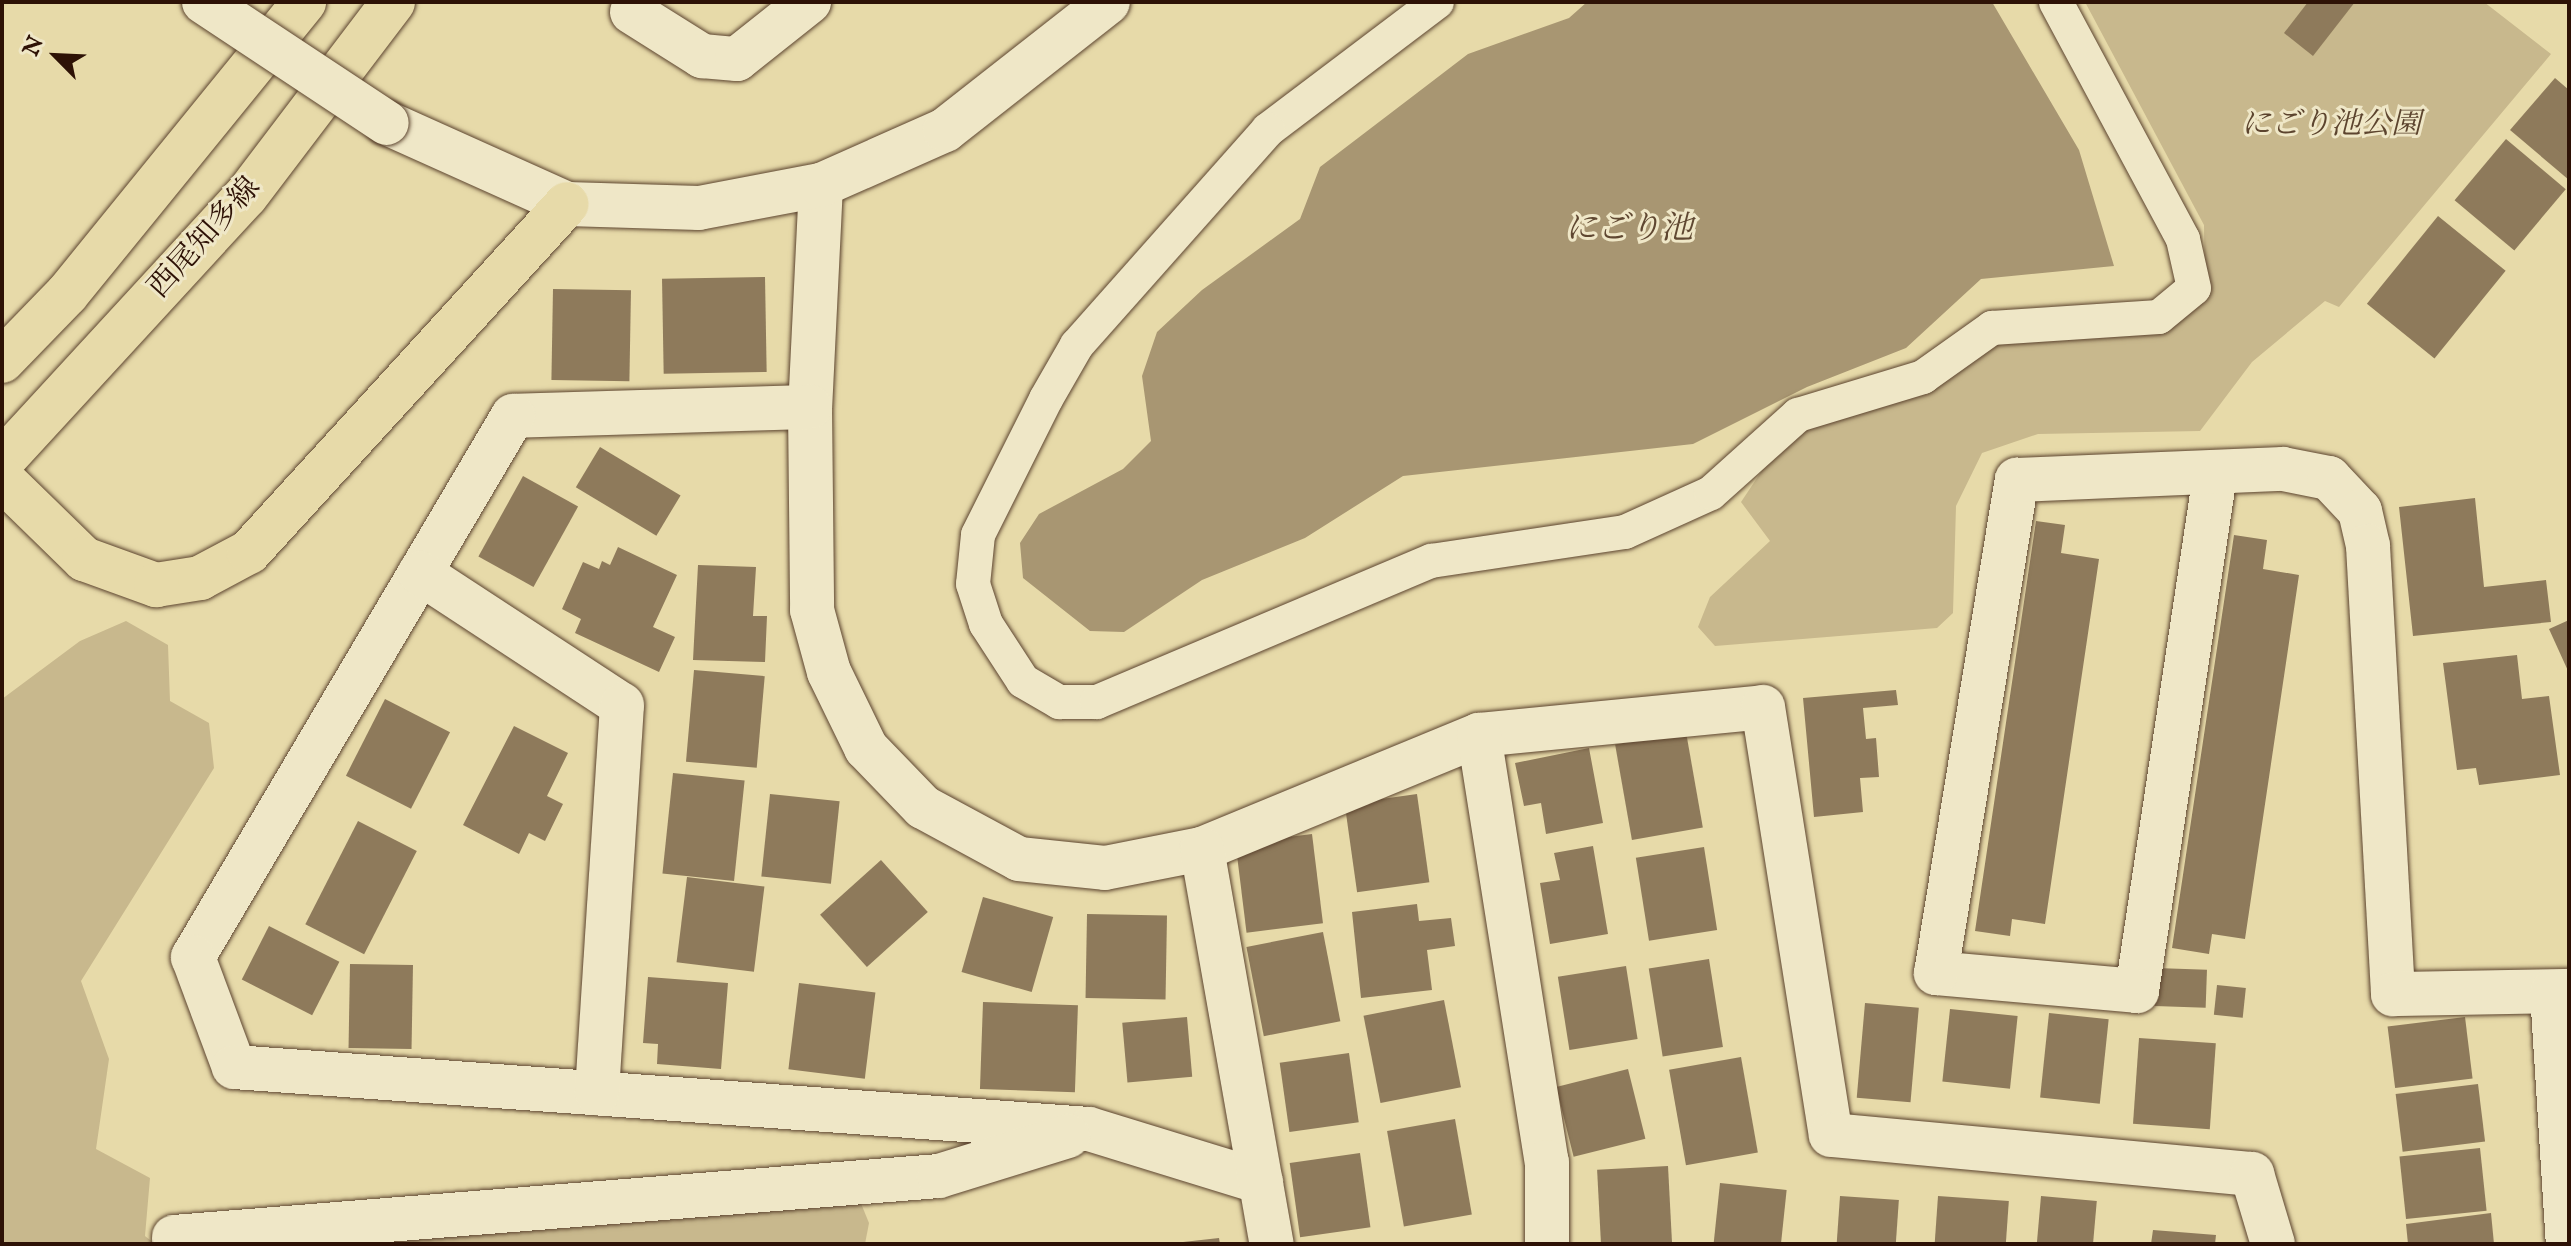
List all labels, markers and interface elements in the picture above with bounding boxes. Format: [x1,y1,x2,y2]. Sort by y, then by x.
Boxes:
north arrow [16,16,96,96]
text: N [17,32,51,61]
park label: にごり池公園 [2241,107,2421,143]
street label: 西尾知多線 [141,170,269,306]
water label: にごり池 [1565,211,1693,249]

